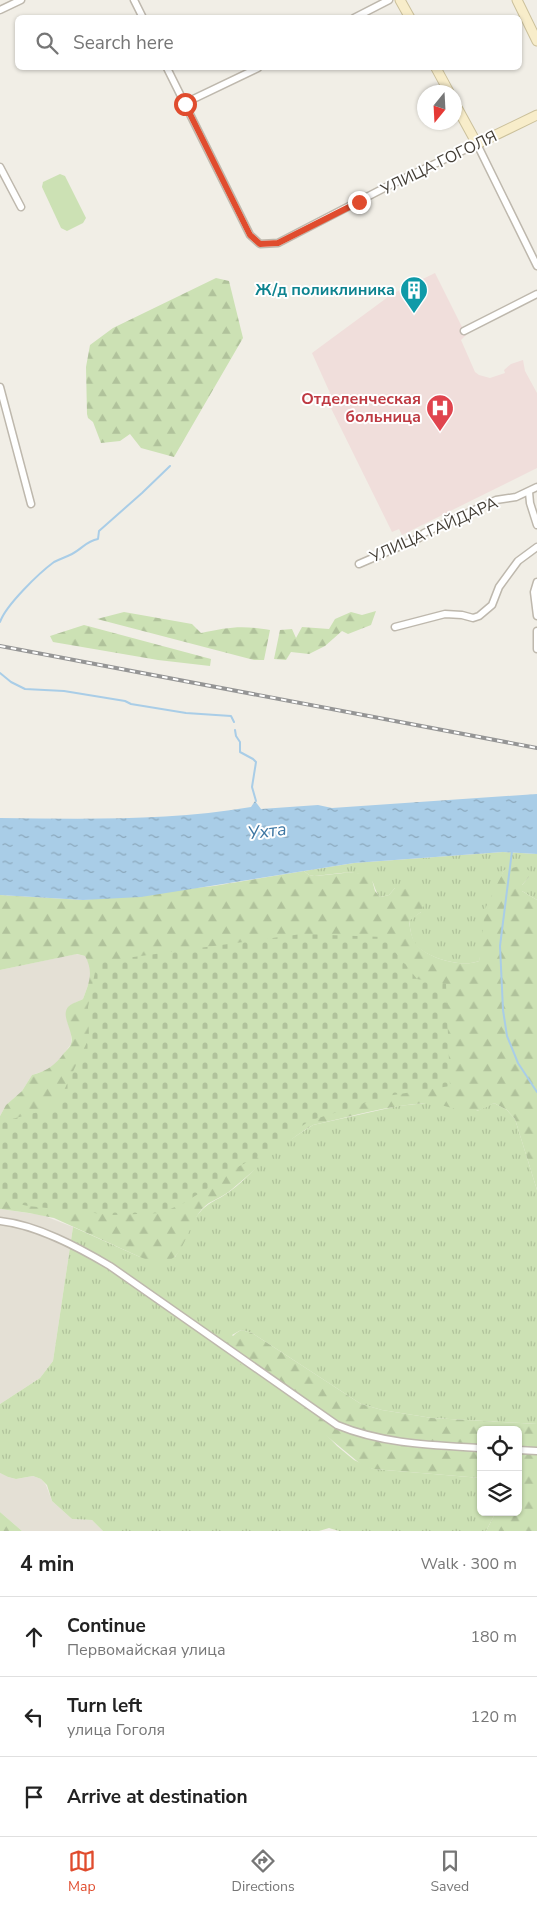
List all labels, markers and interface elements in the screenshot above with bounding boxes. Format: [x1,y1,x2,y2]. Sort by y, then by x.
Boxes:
search box [15,15,522,70]
icon: search [33,29,61,57]
text: Search here [73,30,174,56]
north arrow [417,85,462,130]
route start [174,93,197,116]
street label: УЛИЦА ГОГОЛЯ [376,125,501,201]
route end [348,191,371,214]
building icon: Ж/д поликлиника [399,275,429,314]
place label: Ж/д поликлиника [255,279,395,301]
place label: Отделенческая больница [301,388,421,428]
hospital icon: Отделенческая больница [425,393,455,432]
street label: УЛИЦА ГАЙДАРА [366,492,502,568]
water label: Ухта [246,817,288,845]
map controls [477,1426,522,1516]
button: locate [477,1426,522,1471]
button: layers [477,1471,522,1516]
text: 4 min [20,1550,74,1578]
text: Walk · 300 m [421,1553,517,1575]
text: Continue [67,1613,146,1639]
icon: ahead [20,1623,48,1651]
text: 180 m [470,1626,517,1648]
text: Первомайская улица [67,1639,226,1661]
text: Turn left [67,1693,142,1719]
icon: left [20,1703,48,1731]
text: 120 m [470,1706,517,1728]
text: улица Гоголя [67,1719,165,1741]
icon: arrive [20,1783,48,1811]
text: Arrive at destination [67,1784,248,1810]
tab: Map [68,1847,96,1896]
tab: Directions [232,1847,295,1896]
tab: Saved [430,1847,469,1896]

